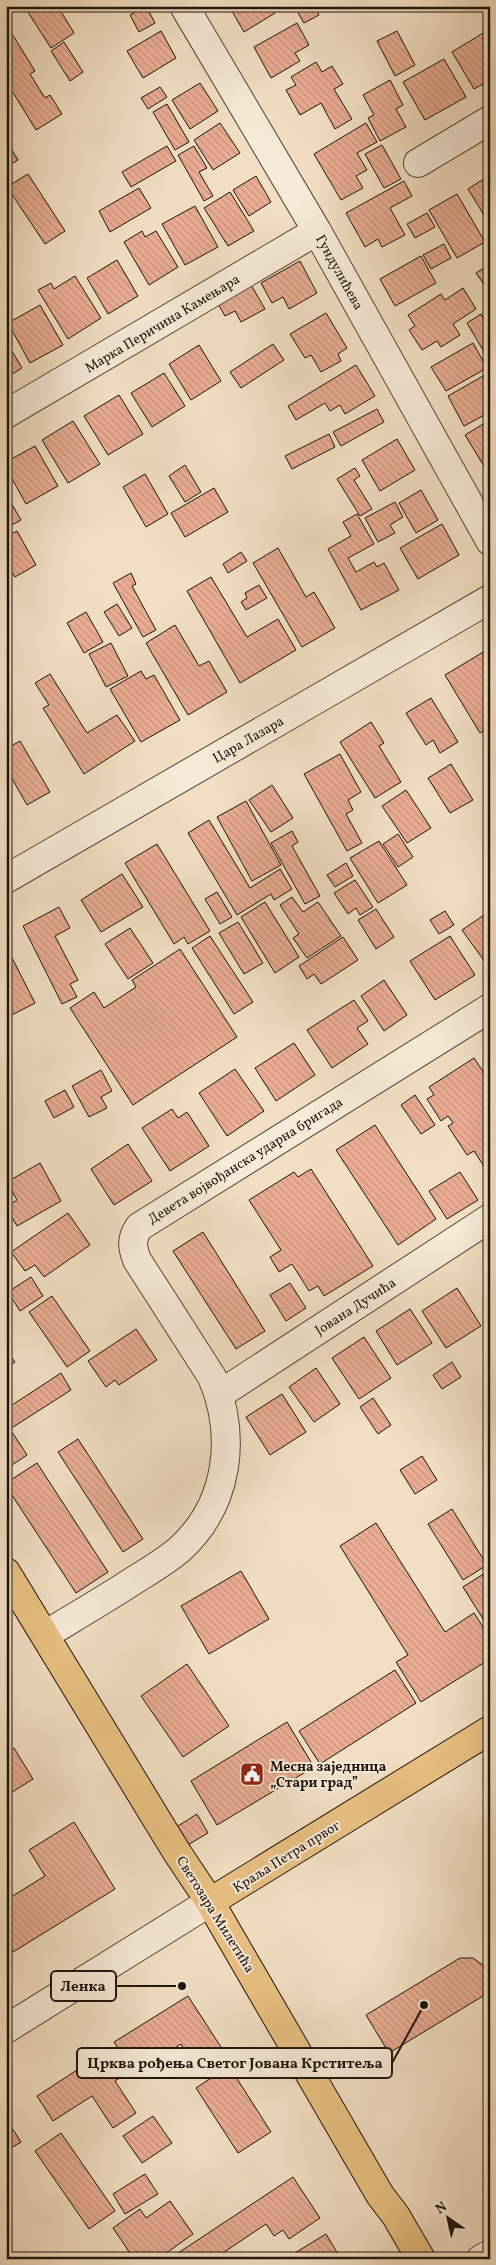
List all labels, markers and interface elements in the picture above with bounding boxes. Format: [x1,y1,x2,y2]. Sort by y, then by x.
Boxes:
street label: Гундулићева [310,232,367,314]
street label: Марка Перичина Камењара [82,270,244,378]
street label: Цара Лазара [210,712,288,768]
street label: Девета војвођанска ударна бригада [145,1093,347,1229]
street label: Јована Дучића [312,1274,400,1341]
place label: Месна заједница „Стари град” [270,1758,387,1793]
public building icon: Месна заједница „Стари град” [239,1761,265,1787]
street label: Краља Петра првог [230,1817,344,1898]
street label: Светозара Милетића [171,1853,258,1977]
callout: Ленка [51,1971,116,2001]
text: Ленка [60,1977,106,1998]
callout: Црква рођења Светог Јована Крститеља [77,2048,392,2078]
text: Црква рођења Светог Јована Крститеља [87,2054,383,2075]
north arrow [424,2192,474,2242]
text: N [432,2198,451,2219]

